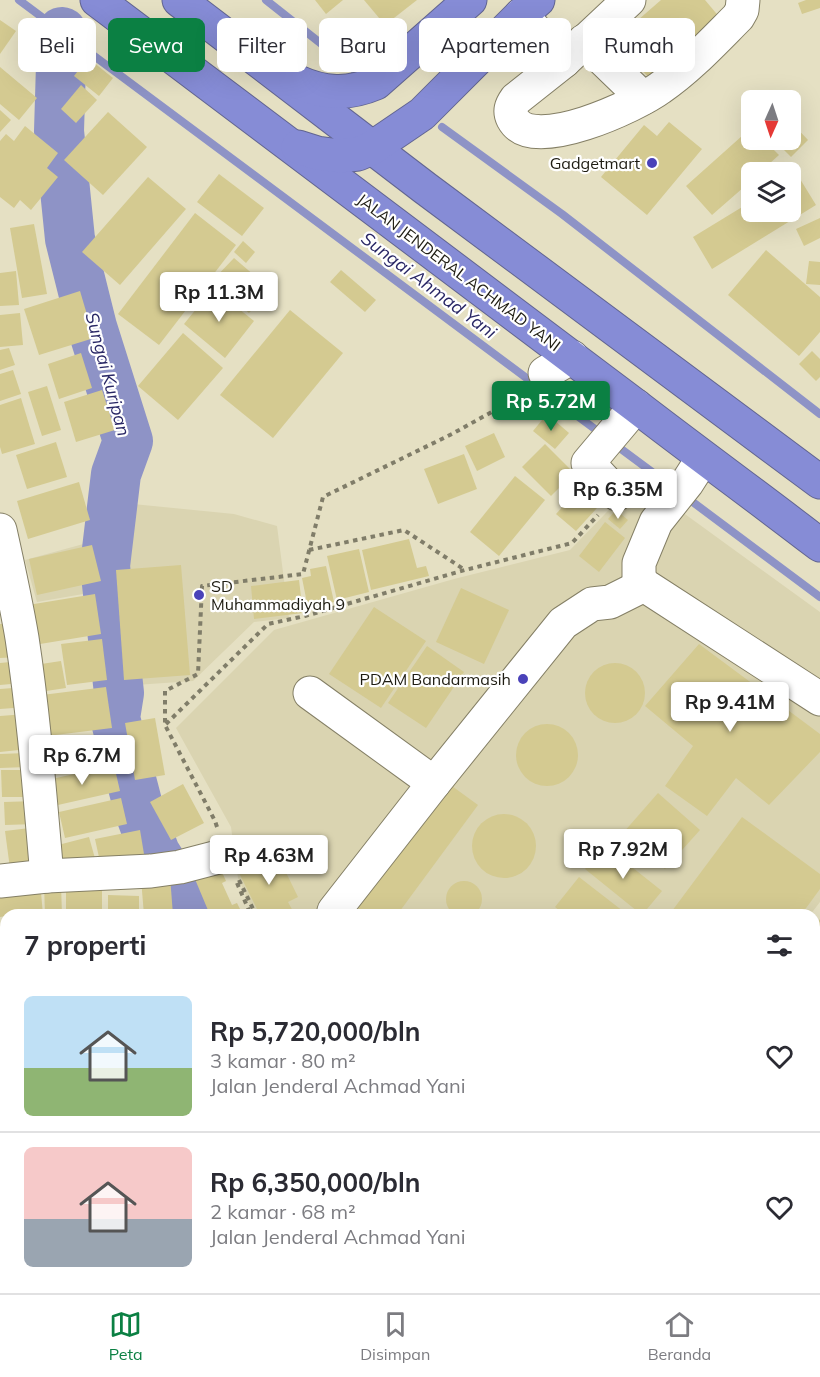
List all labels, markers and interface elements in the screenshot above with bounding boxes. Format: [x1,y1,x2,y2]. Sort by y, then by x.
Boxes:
chip: Beli [18,18,96,72]
chip: Sewa [108,18,205,72]
chip: Filter [217,18,307,72]
chip: Baru [319,18,407,72]
chip: Apartemen [419,18,571,72]
chip: Rumah [583,18,695,72]
north arrow [741,90,801,150]
map controls [741,90,801,222]
place label: Gadgetmart [550,153,640,173]
marker: Gadgetmart [645,156,659,170]
button: layers [741,162,801,222]
street label: JALAN JENDERAL ACHMAD YANI [353,189,565,355]
water label: Sungai Ahmad Yani [357,227,502,344]
pin: Rp 11.3M [157,272,281,323]
text: Rp 11.3M [174,279,264,304]
water label: Sungai Kuripan [80,310,136,438]
pin: Rp 5.72M [489,381,613,432]
text: Rp 5.72M [506,388,596,413]
pin: Rp 6.35M [556,469,680,520]
text: Rp 6.35M [573,476,663,501]
place label: SD Muhammadiyah 9 [211,576,345,614]
marker: SD Muhammadiyah 9 [192,588,206,602]
place label: PDAM Bandarmasih [360,669,511,689]
marker: PDAM Bandarmasih [516,672,530,686]
pin: Rp 9.41M [668,682,792,733]
text: Rp 9.41M [685,689,775,714]
pin: Rp 6.7M [27,735,137,786]
text: Rp 6.7M [43,742,121,767]
pin: Rp 7.92M [561,829,685,880]
pin: Rp 4.63M [207,835,331,886]
text: Rp 7.92M [578,836,668,861]
text: Rp 4.63M [224,842,314,867]
text: 7 properti [24,929,146,962]
icon: filters [763,929,796,962]
text: Rp 5,720,000/bln [210,1015,420,1048]
icon: home [72,1020,144,1092]
icon: heart [763,1040,796,1073]
text: 3 kamar · 80 m² [210,1048,356,1073]
text: Jalan Jenderal Achmad Yani [210,1073,466,1098]
text: Rp 6,350,000/bln [210,1166,420,1199]
icon: home [72,1171,144,1243]
icon: heart [763,1191,796,1224]
text: 2 kamar · 68 m² [210,1199,356,1224]
text: Jalan Jenderal Achmad Yani [210,1224,466,1249]
tab: Peta [109,1308,143,1364]
tab: Disimpan [360,1308,430,1364]
tab: Beranda [648,1308,711,1364]

